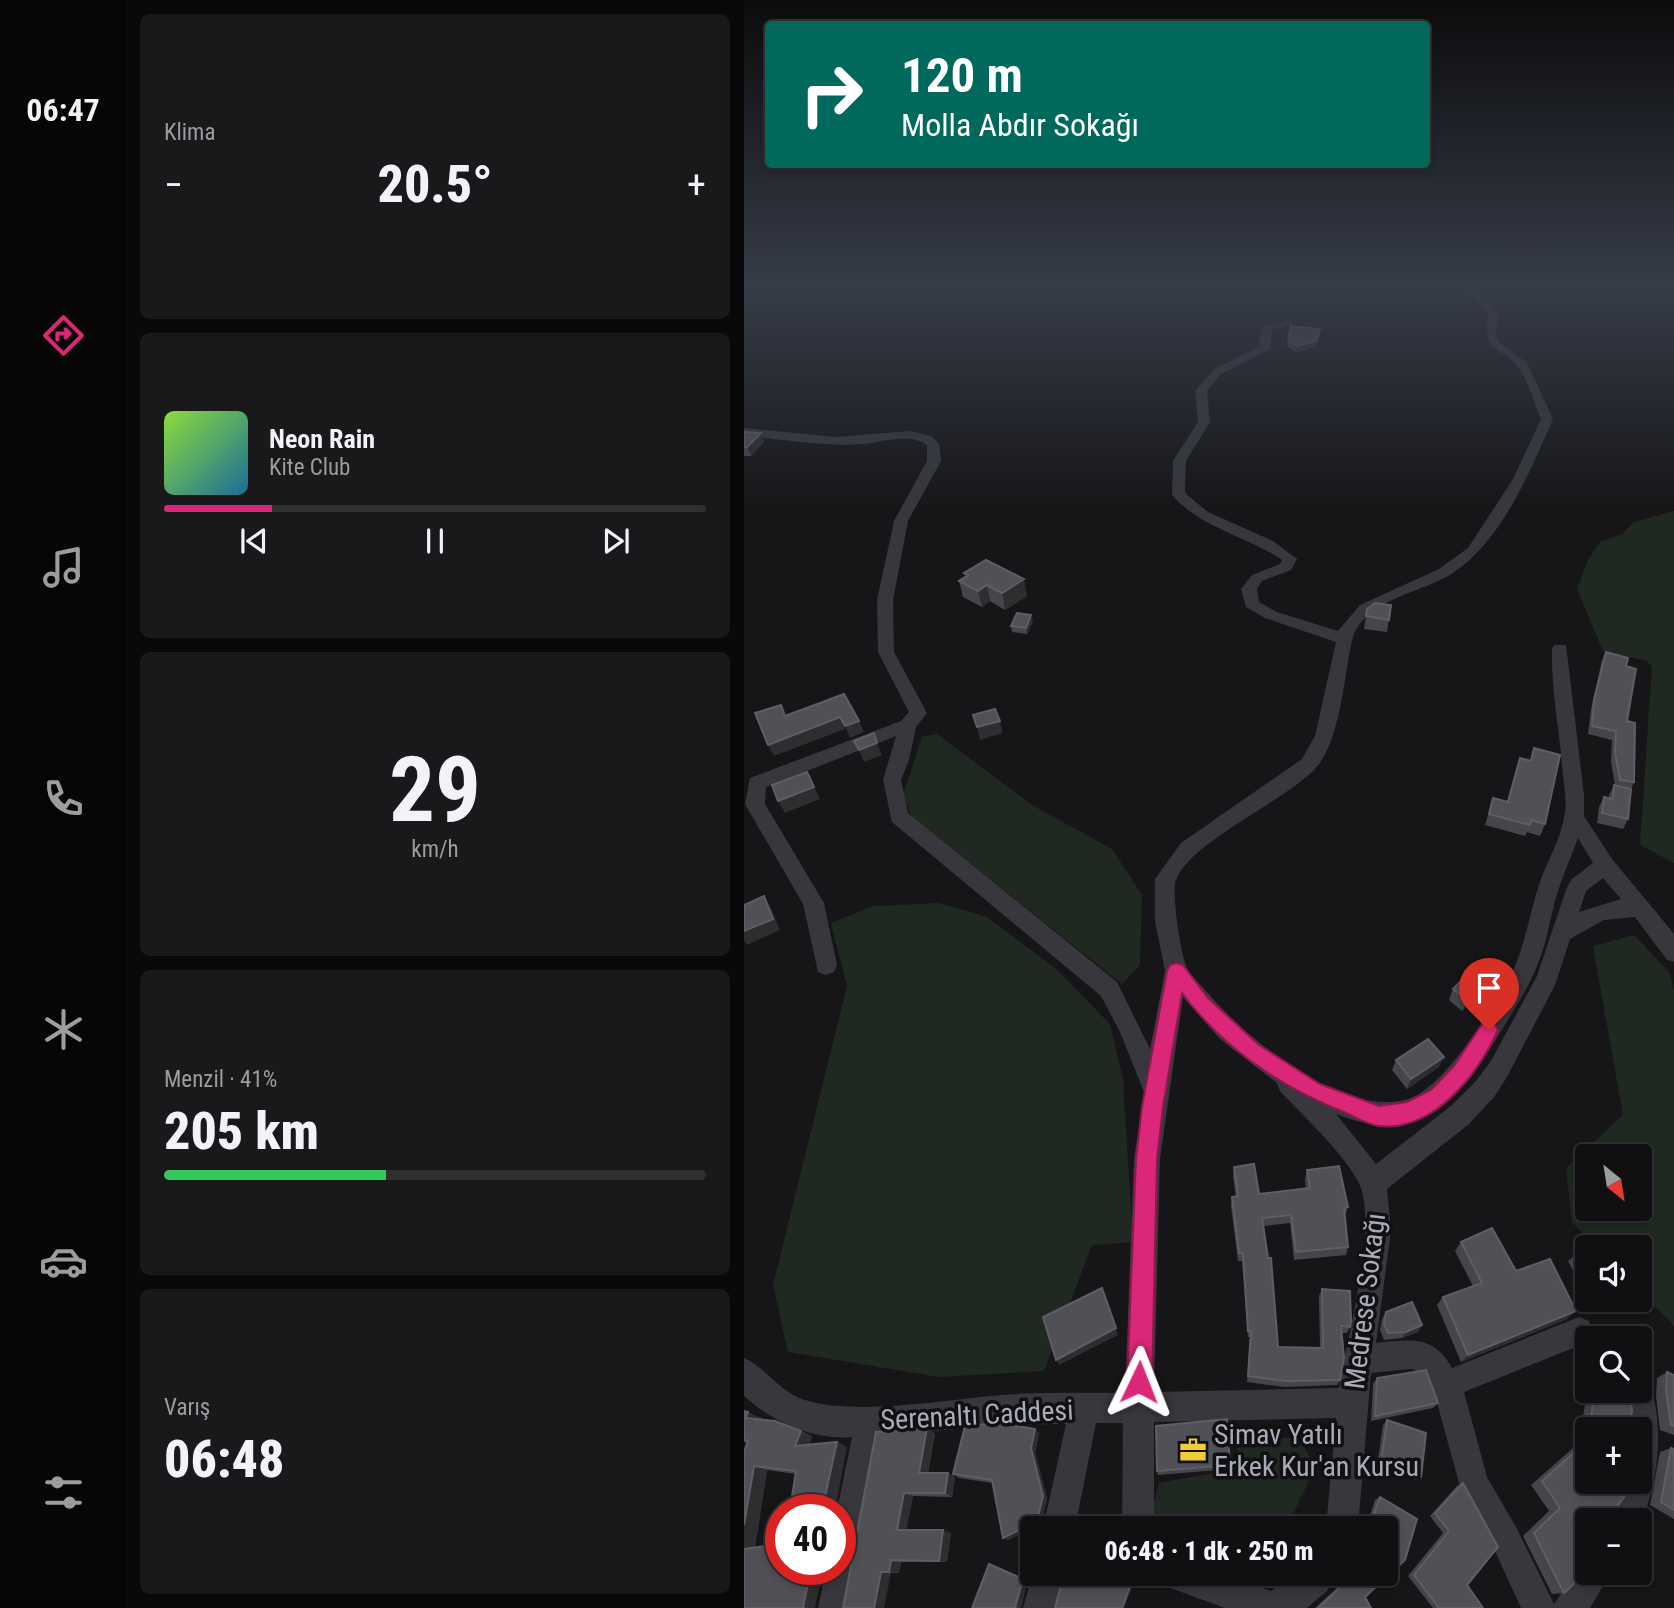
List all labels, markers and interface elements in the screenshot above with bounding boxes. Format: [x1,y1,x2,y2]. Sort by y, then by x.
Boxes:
text: 120 m [901,47,1023,104]
icon: right [786,49,877,140]
text: 06:47 [26,91,100,129]
text: Molla Abdır Sokağı [901,106,1139,144]
text: Klima [164,119,215,146]
text: 20.5° [377,154,493,215]
text: − [164,163,183,207]
text: + [687,163,706,207]
icon: directions [39,311,88,360]
text: Neon Rain [269,424,375,454]
text: Kite Club [269,454,350,481]
icon: previous [235,522,273,560]
icon: pause [416,522,454,560]
icon: next [597,522,635,560]
icon: music [39,543,88,592]
text: 29 [389,737,481,843]
icon: phone [39,774,88,823]
text: km/h [411,836,459,863]
pin [1459,958,1519,1030]
icon: arrive [1470,969,1508,1007]
icon: climate [39,1005,88,1054]
text: Menzil · 41% [164,1066,277,1093]
text: 205 km [164,1101,319,1162]
north arrow [1575,1144,1652,1222]
map controls [1575,1144,1652,1585]
street label: Medrese Sokağı [1338,1211,1392,1391]
button: sound [1575,1235,1652,1312]
icon: car [39,1237,88,1286]
button: search [1575,1326,1652,1403]
position arrow [1102,1345,1176,1419]
street label: Serenaltı Caddesi [880,1393,1074,1437]
text: Varış [164,1394,210,1421]
button: + [1575,1417,1652,1494]
place label: Simav Yatılı Erkek Kur'an Kursu [1214,1418,1419,1483]
text: 06:48 [164,1429,284,1490]
office icon: Simav Yatılı Erkek Kur'an Kursu [1178,1435,1208,1465]
icon: filters [39,1468,88,1517]
speed limit sign: 40 [765,1494,856,1585]
button: − [1575,1508,1652,1585]
text: 06:48 · 1 dk · 250 m [1104,1536,1314,1566]

